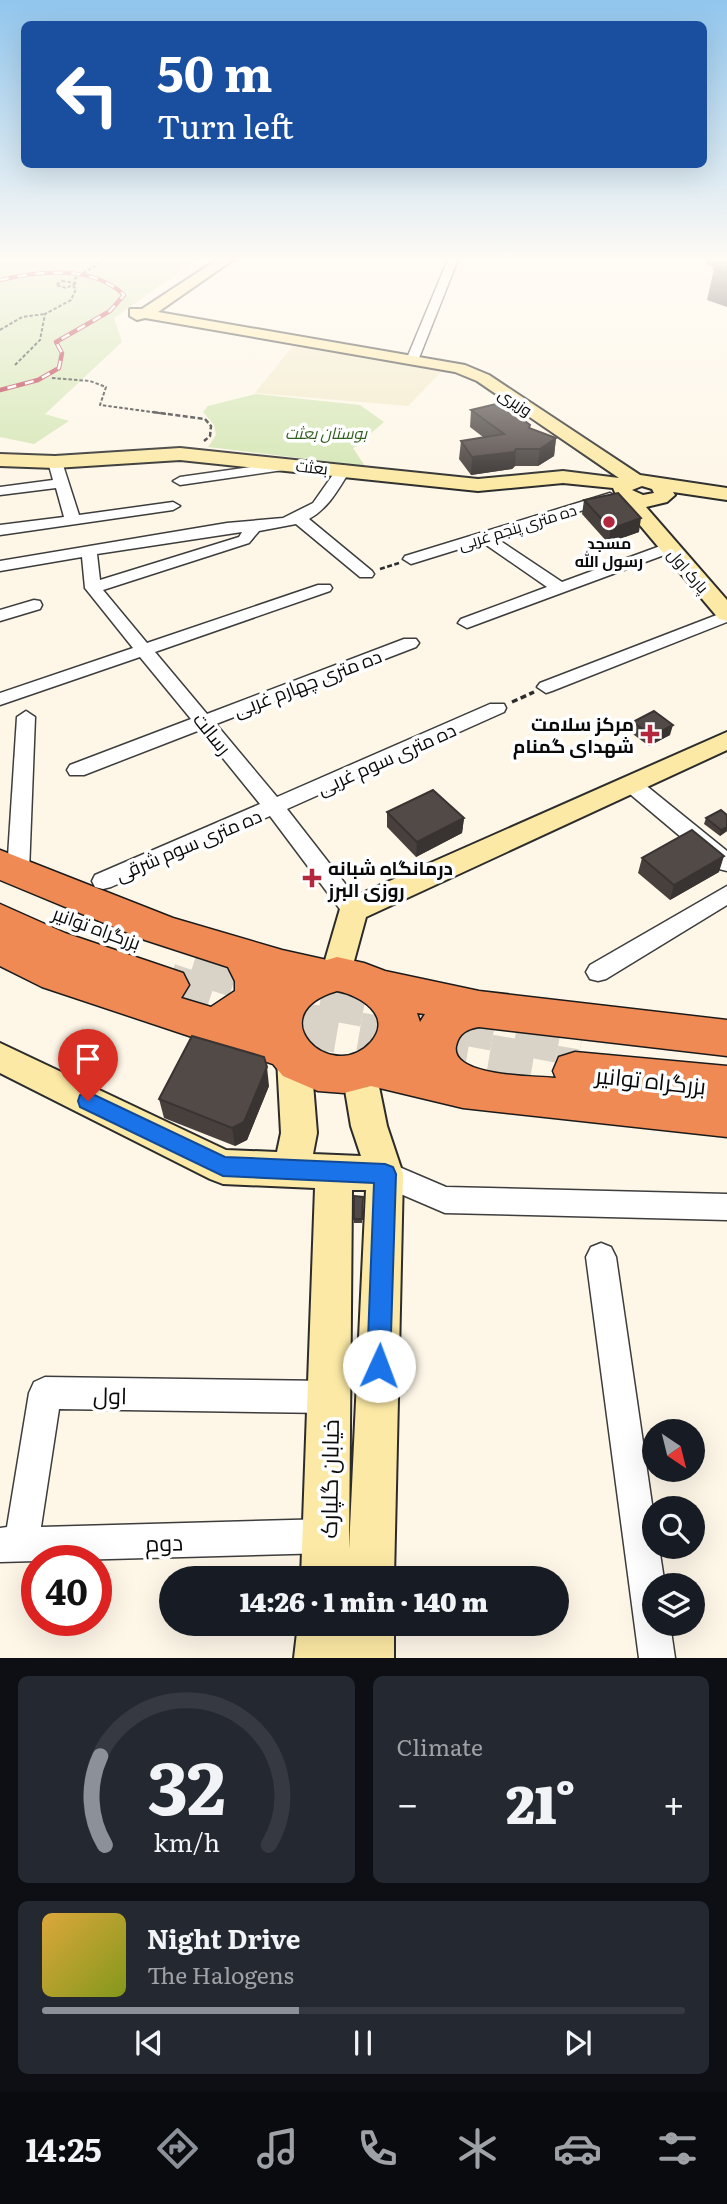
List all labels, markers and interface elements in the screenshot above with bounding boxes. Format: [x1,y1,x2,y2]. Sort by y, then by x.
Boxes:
text: 50 m [157,34,273,107]
icon: left [42,49,133,140]
text: Turn left [157,101,294,149]
street label: وزیری [494,381,538,421]
park label: بوستان بعثت [285,420,368,444]
street label: بعثت [295,452,329,480]
street label: ده متری پنجم غربی [455,497,579,556]
marker: مسجد رسول الله [601,514,617,530]
place label: مسجد رسول الله [575,530,643,572]
street label: پارک اول [662,542,716,599]
street label: ده متری چهارم غربی [229,641,385,724]
street label: رسالت [187,706,239,760]
place label: مرکز سلامت شهدای گمنام [513,709,634,760]
street label: ده متری سوم غربی [312,715,460,802]
marker: مرکز سلامت شهدای گمنام [640,724,660,744]
street label: ده متری سوم شرقی [111,801,266,888]
place label: درمانگاه شبانه روزی البرز [327,853,453,903]
marker: درمانگاه شبانه روزی البرز [302,868,322,888]
street label: بزرگراه توانیر [48,898,145,956]
pin [58,1029,118,1101]
icon: arrive [69,1040,107,1078]
street label: بزرگراه توانیر [592,1056,708,1102]
position arrow [342,1329,416,1403]
street label: اول [93,1377,127,1411]
street label: خیابان گلپارک [310,1419,346,1539]
north arrow [642,1419,705,1482]
map controls [642,1419,705,1636]
button: search [642,1496,705,1559]
street label: دوم [144,1523,184,1560]
speed limit sign: 40 [21,1545,112,1636]
button: layers [642,1573,705,1636]
text: 14:26 · 1 min · 140 m [240,1581,488,1620]
text: Climate [397,1729,483,1763]
text: 32 [147,1730,225,1838]
text: 21° [506,1763,576,1840]
text: − [397,1773,419,1830]
text: + [663,1773,685,1830]
text: km/h [153,1823,220,1860]
text: Night Drive [147,1918,301,1957]
text: The Halogens [147,1957,294,1991]
icon: previous [130,2024,168,2062]
icon: pause [344,2024,382,2062]
icon: next [559,2024,597,2062]
text: 14:25 [25,2124,102,2172]
icon: directions [153,2124,202,2173]
icon: music [253,2124,302,2173]
icon: phone [353,2124,402,2173]
icon: climate [453,2124,502,2173]
icon: car [553,2124,602,2173]
icon: filters [653,2124,702,2173]

